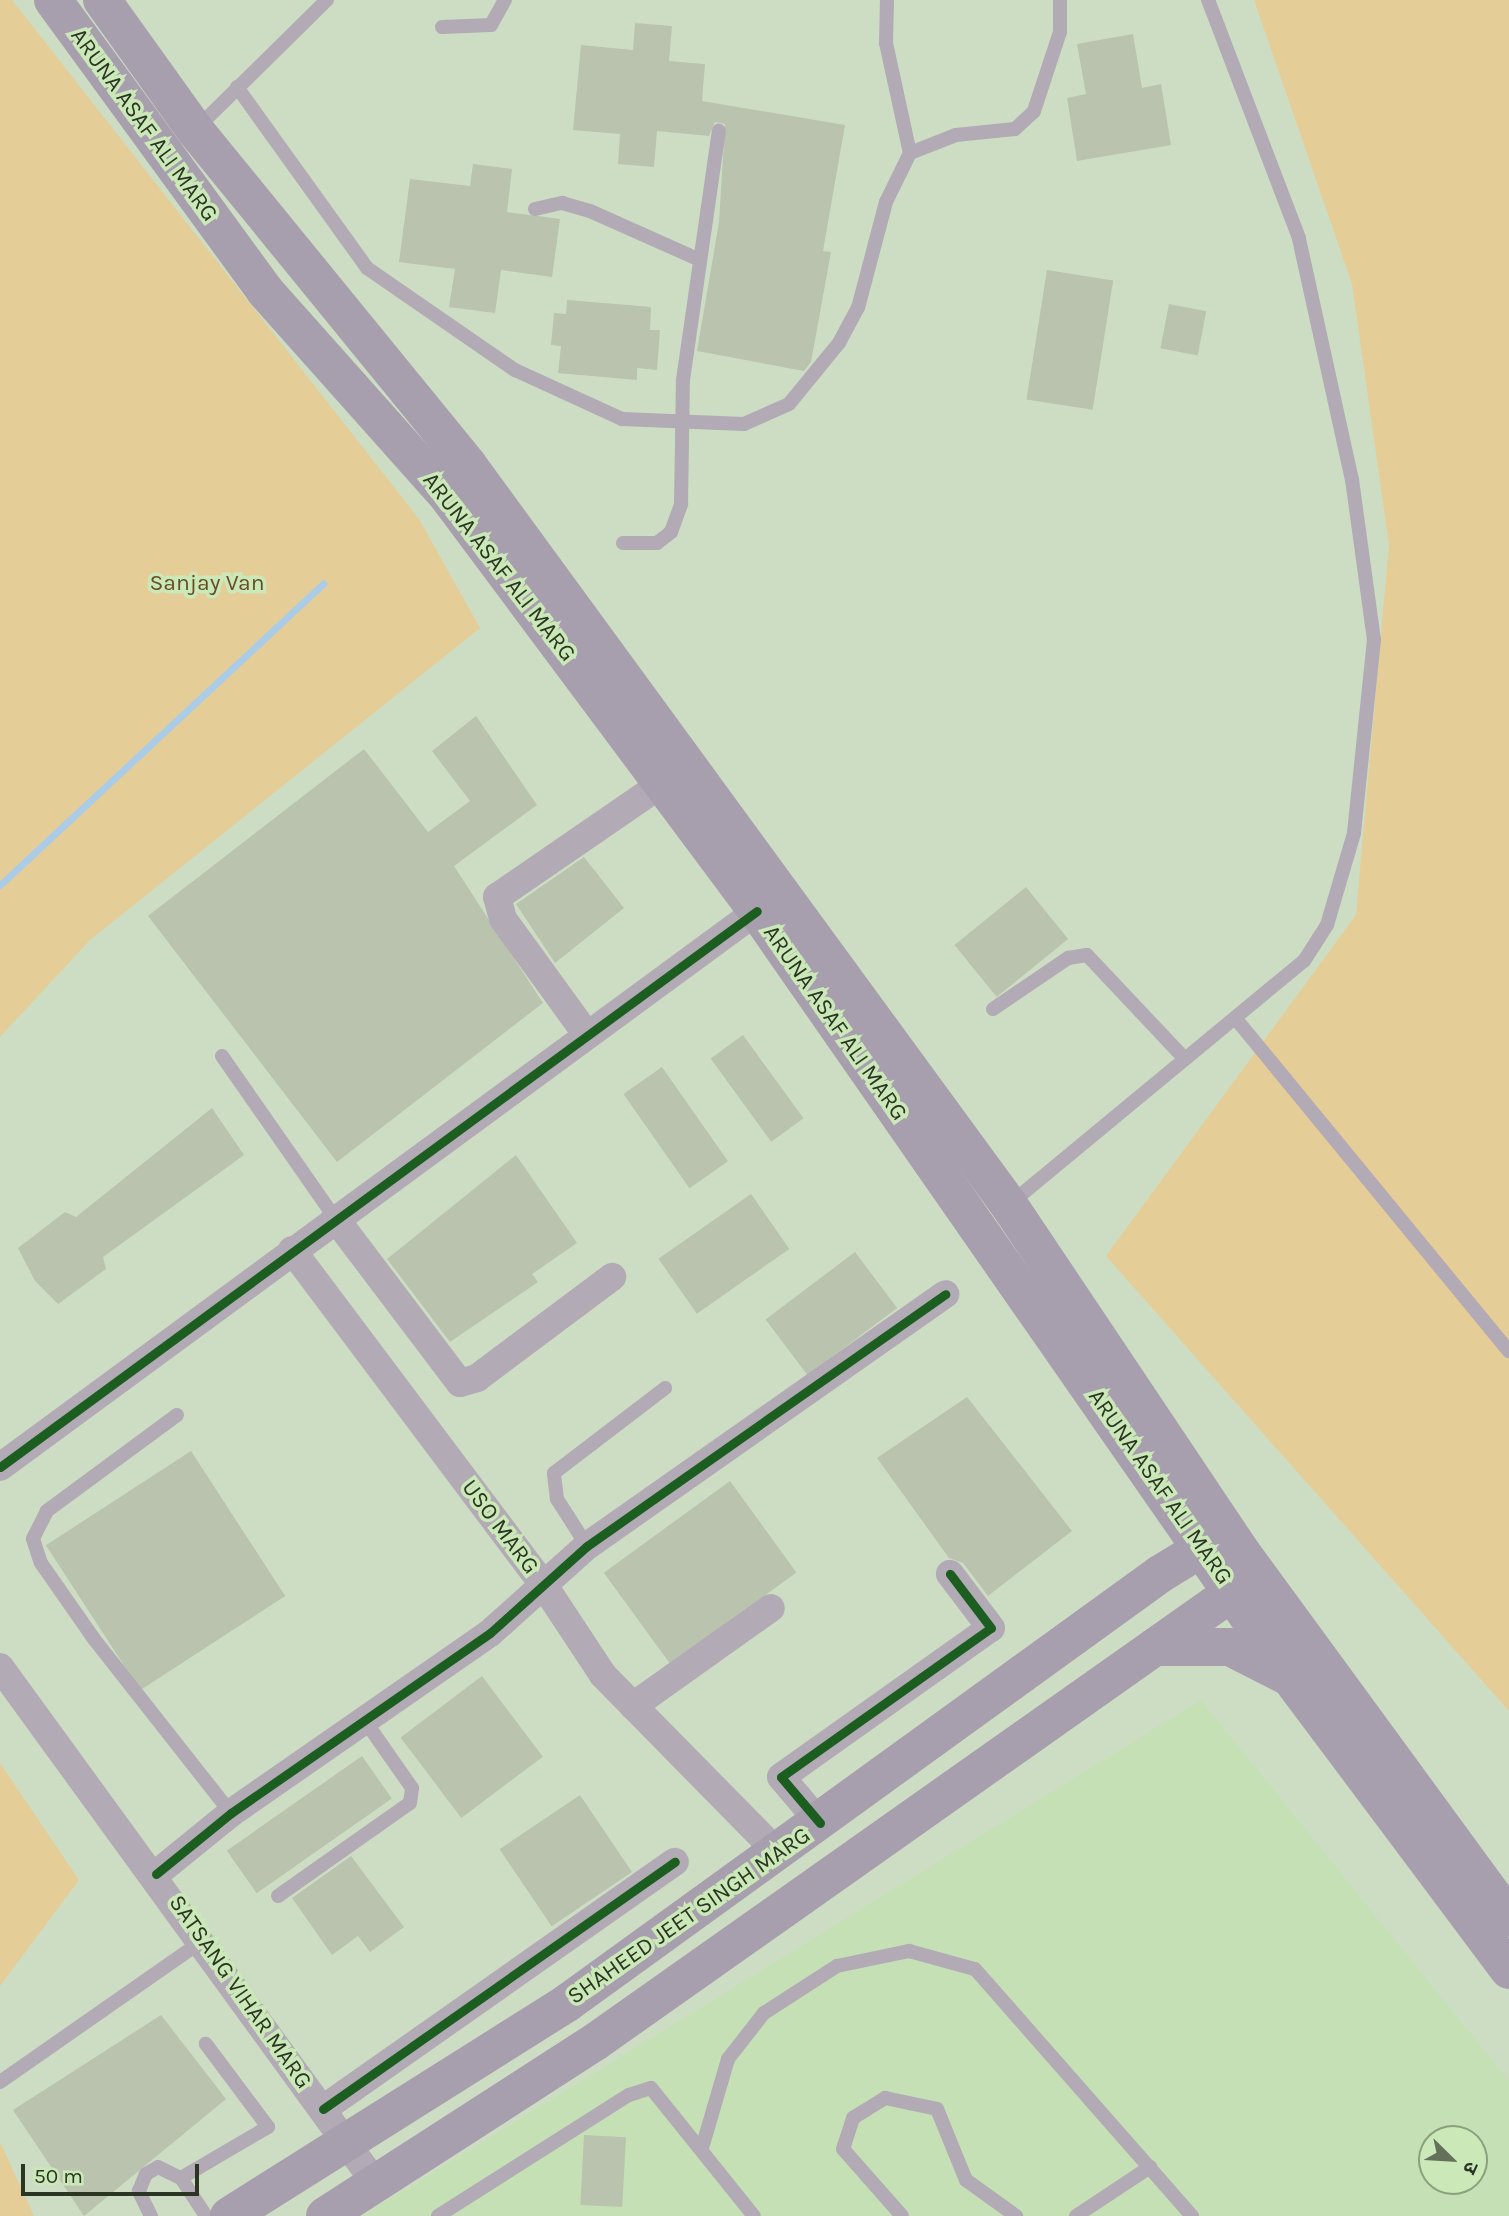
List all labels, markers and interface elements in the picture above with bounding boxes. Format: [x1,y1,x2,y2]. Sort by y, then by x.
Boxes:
street label: ARUNA ASAF ALI MARG [65,23,223,227]
street label: ARUNA ASAF ALI MARG [417,467,581,667]
park label: Sanjay Van [149,569,265,597]
street label: ARUNA ASAF ALI MARG [757,920,913,1126]
street label: ARUNA ASAF ALI MARG [1082,1384,1238,1590]
street label: USO MARG [456,1474,544,1580]
street label: SHAHEED JEET SINGH MARG [562,1822,816,2010]
street label: SATSANG VIHAR MARG [163,1890,317,2094]
north arrow [1418,2125,1488,2195]
scale bar [24,2150,203,2194]
text: उ [1458,2158,1483,2177]
text: 50 m [34,2164,83,2188]

